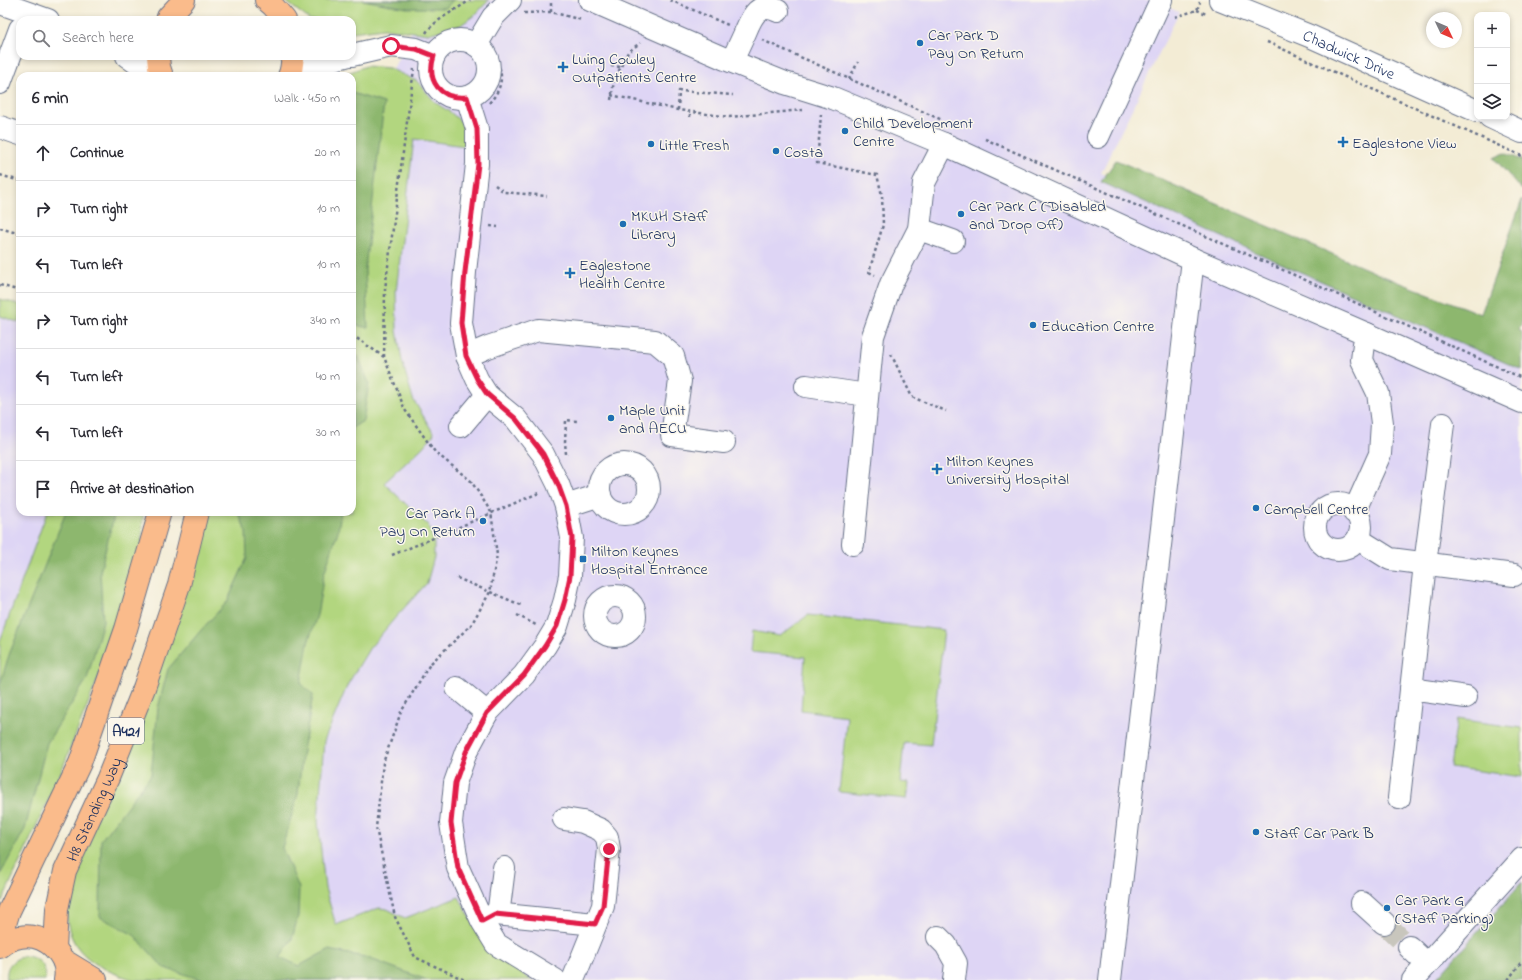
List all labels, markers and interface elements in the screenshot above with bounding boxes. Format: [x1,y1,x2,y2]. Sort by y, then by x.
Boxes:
north arrow [1426,12,1462,48]
map controls [1474,12,1510,120]
button: + [1474,12,1510,48]
search box [16,16,356,60]
place label: Car Park D Pay On Return [928,24,1024,66]
street label: Chadwick Drive [1299,24,1399,87]
icon: search [30,27,52,49]
text: Search here [62,27,134,49]
route start [382,37,400,55]
marker: Car Park D Pay On Return [915,38,925,48]
place label: Luing Cowley Outpatients Centre [572,48,697,90]
button: − [1474,48,1510,84]
marker: Luing Cowley Outpatients Centre [557,61,569,73]
button: layers [1474,84,1510,120]
text: 6 min [32,86,68,111]
text: Walk · 450 m [274,89,340,108]
place label: Child Development Centre [853,112,974,154]
marker: Child Development Centre [840,126,850,136]
place label: Eaglestone View [1352,132,1457,156]
place label: Little Fresh [659,134,729,158]
marker: Eaglestone View [1337,136,1349,148]
marker: Little Fresh [646,139,656,149]
place label: Costa [784,141,823,165]
icon: ahead [32,142,54,164]
text: Continue [70,142,124,164]
text: 20 m [315,143,340,162]
marker: Costa [771,146,781,156]
place label: Car Park C (Disabled and Drop Off) [969,195,1106,237]
icon: right [32,198,54,220]
text: Turn right [70,198,128,220]
text: 10 m [317,199,340,218]
place label: MKUH Staff Library [631,205,708,247]
marker: Car Park C (Disabled and Drop Off) [956,209,966,219]
marker: MKUH Staff Library [618,219,628,229]
icon: left [32,254,54,276]
text: Turn left [70,254,123,276]
place label: Eaglestone Health Centre [579,254,666,296]
text: 10 m [317,255,340,274]
marker: Eaglestone Health Centre [564,267,576,279]
icon: right [32,310,54,332]
text: Turn right [70,310,128,332]
text: 340 m [310,311,340,330]
place label: Education Centre [1041,315,1155,339]
marker: Education Centre [1028,320,1038,330]
icon: left [32,366,54,388]
text: Turn left [70,366,123,388]
text: 40 m [316,367,340,386]
place label: Maple Unit and AECU [619,399,687,441]
marker: Maple Unit and AECU [606,413,616,423]
icon: left [32,422,54,444]
text: Turn left [70,422,123,444]
text: 30 m [316,423,340,442]
place label: Milton Keynes University Hospital [946,450,1069,492]
marker: Milton Keynes University Hospital [931,463,943,475]
icon: arrive [32,478,54,500]
text: Arrive at destination [70,478,194,500]
place label: Campbell Centre [1264,498,1369,522]
place label: Car Park A Pay On Return [379,502,475,544]
marker: Campbell Centre [1251,503,1261,513]
marker: Car Park A Pay On Return [478,516,488,526]
place label: Milton Keynes Hospital Entrance [591,540,709,582]
marker: Milton Keynes Hospital Entrance [578,554,588,564]
road number: A421 [108,718,144,744]
street label: H8 Standing Way [61,754,129,866]
place label: Staff Car Park B [1264,822,1374,846]
marker: Staff Car Park B [1251,827,1261,837]
route end [600,840,618,858]
place label: Car Park G (Staff Parking) [1395,889,1493,931]
marker: Car Park G (Staff Parking) [1382,903,1392,913]

